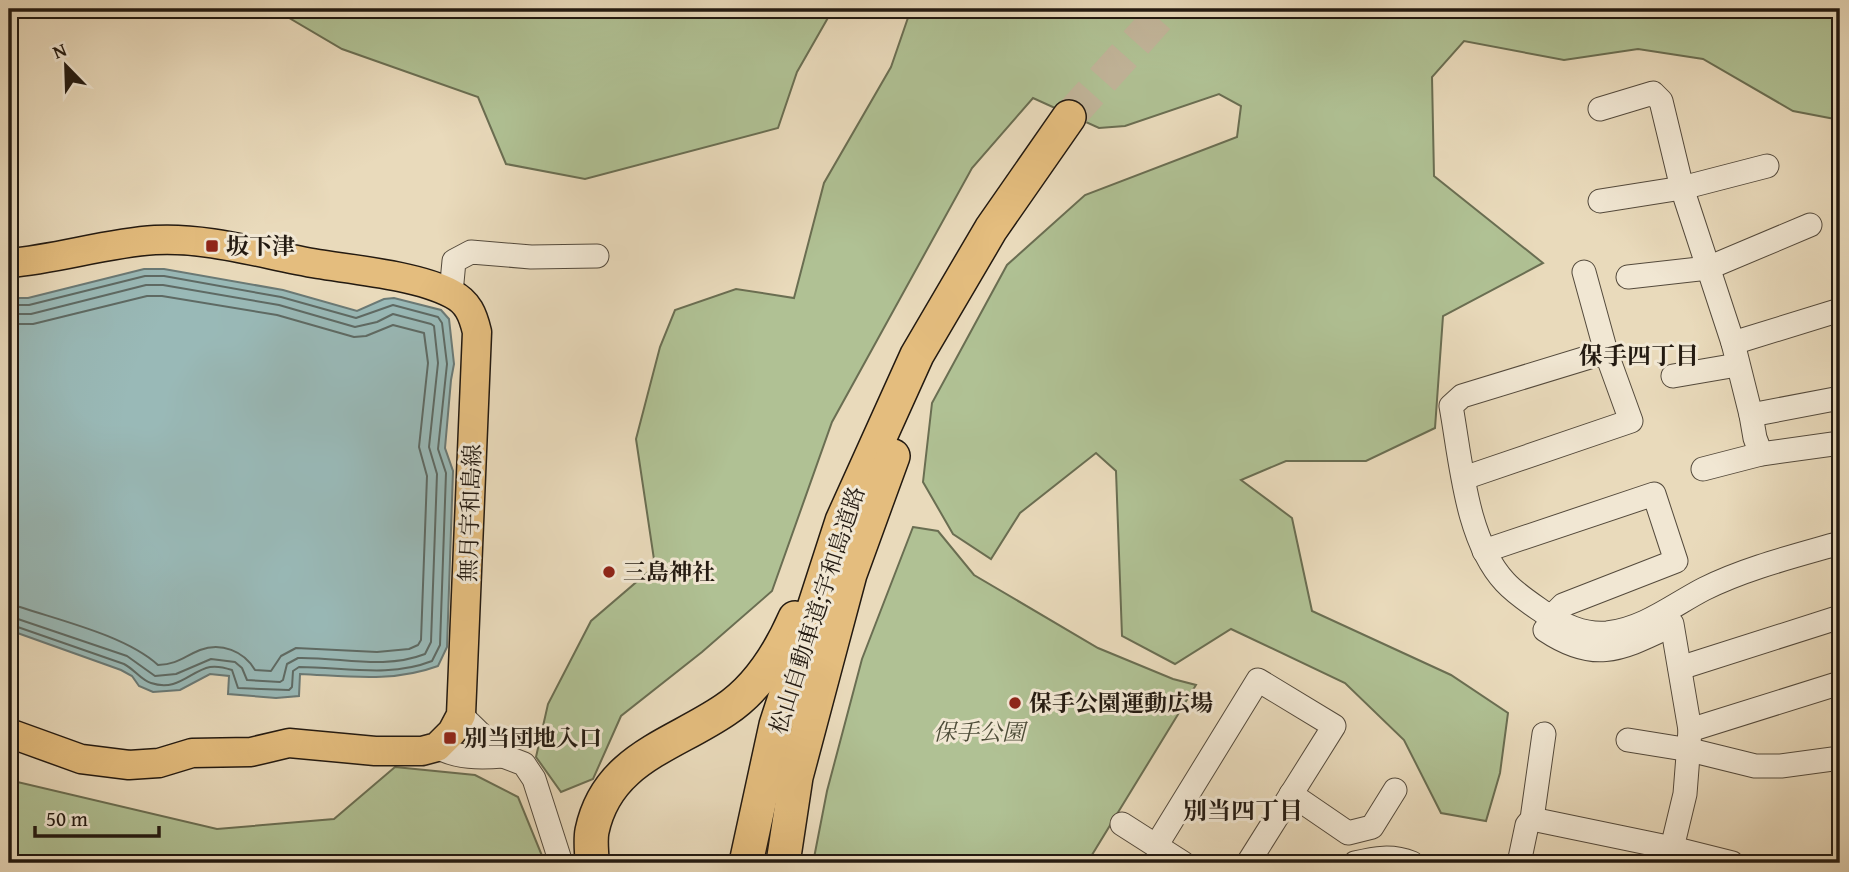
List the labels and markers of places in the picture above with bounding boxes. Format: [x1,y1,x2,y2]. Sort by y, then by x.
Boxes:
place label: 坂下津 [226,229,295,262]
marker: 坂下津 [204,238,220,254]
place label: 三島神社 [623,555,715,588]
marker: 三島神社 [601,564,617,580]
place label: 保手公園運動広場 [1029,686,1213,719]
marker: 保手公園運動広場 [1007,695,1023,711]
place label: 別当団地入口 [464,721,602,754]
marker: 別当団地入口 [442,730,458,746]

